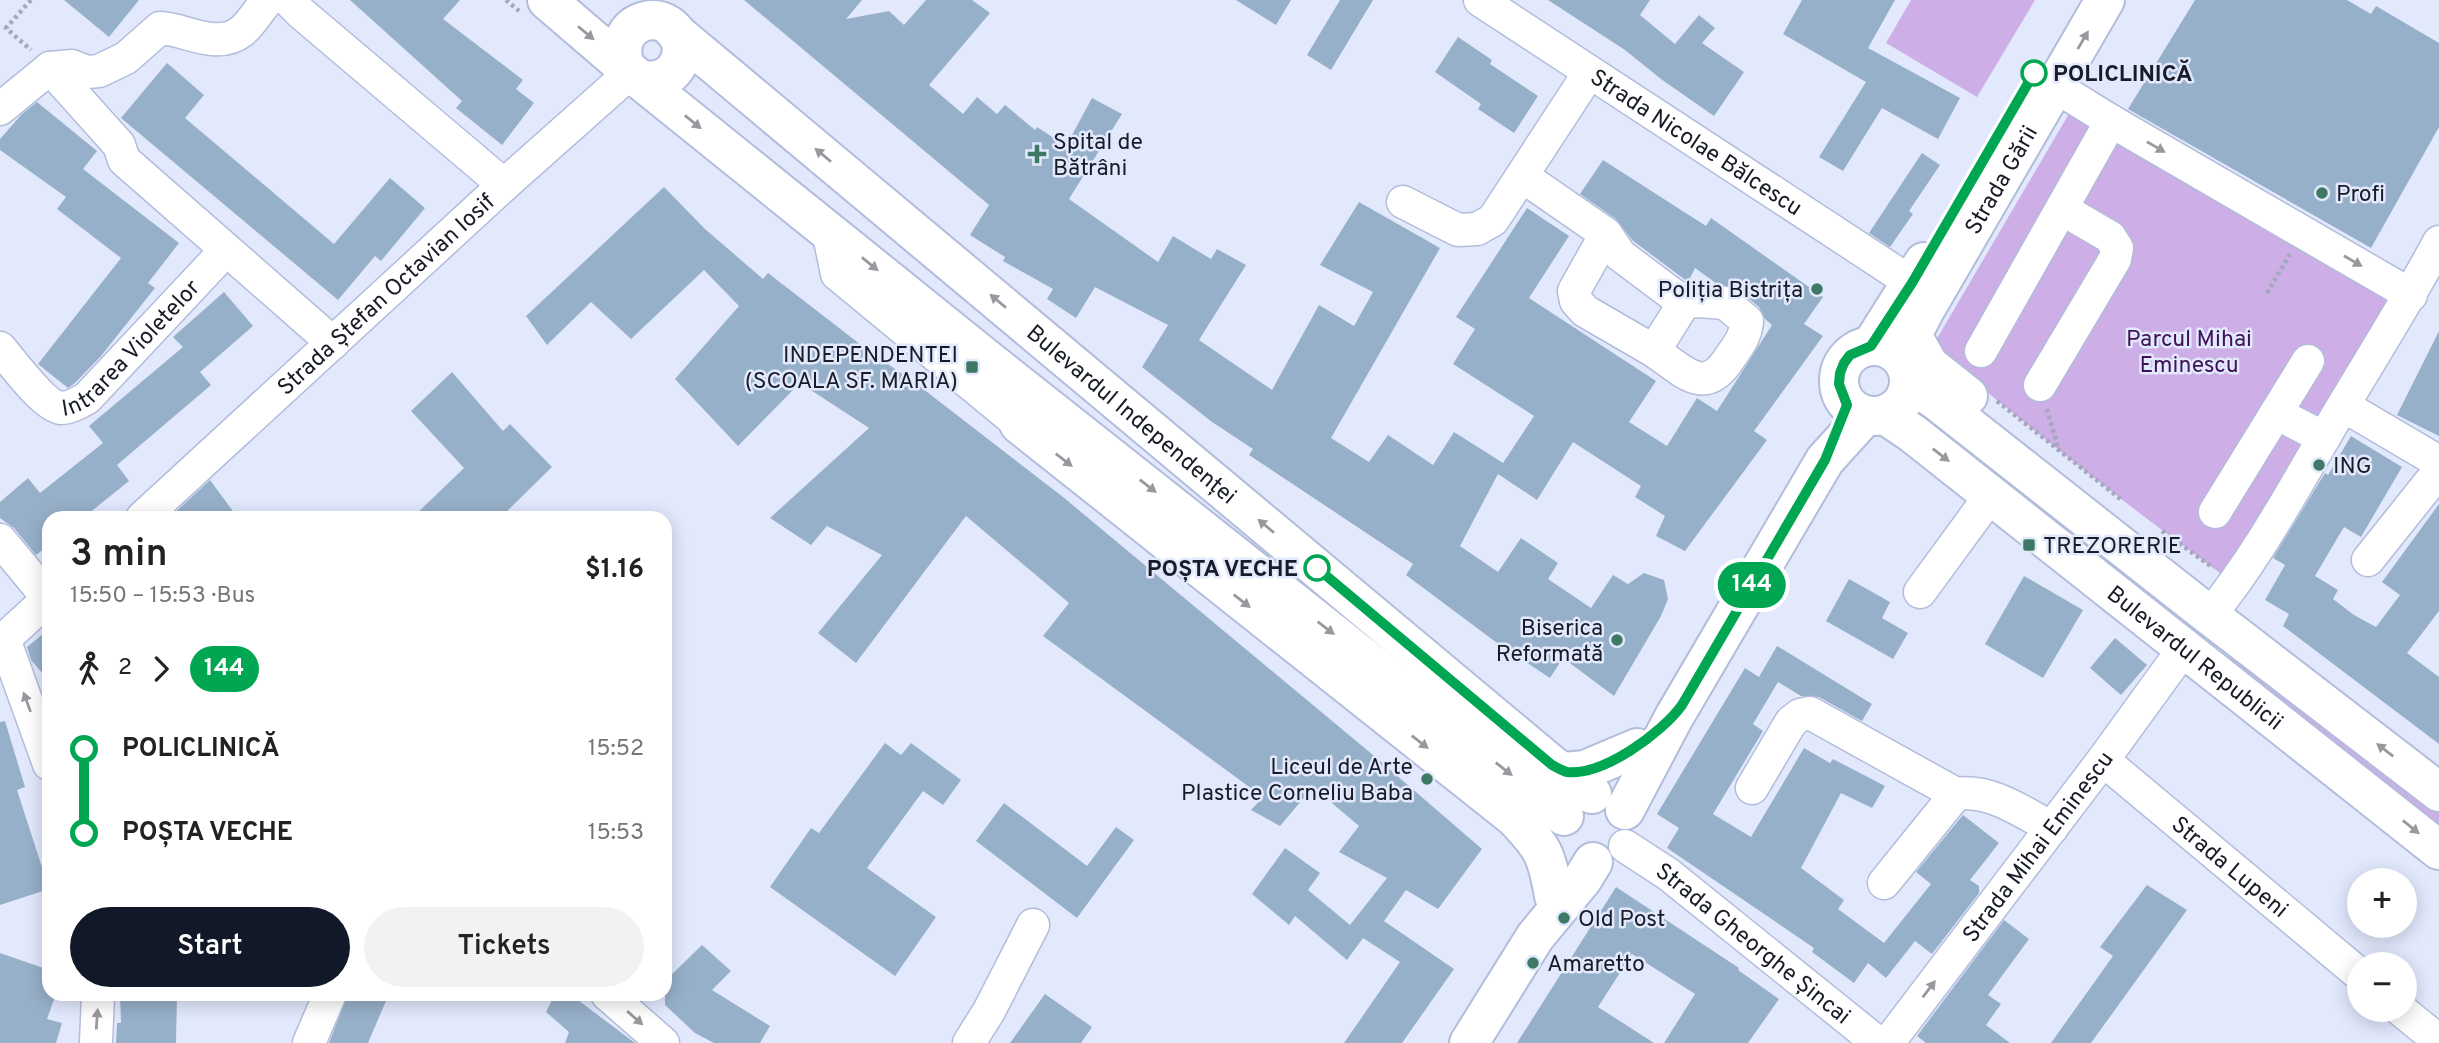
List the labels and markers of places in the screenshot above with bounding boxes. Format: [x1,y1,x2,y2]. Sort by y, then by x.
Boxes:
place label: POLICLINICĂ [2053,59,2193,90]
marker: POLICLINICĂ [2021,60,2047,86]
place label: Spital de Bătrâni [1053,129,1143,184]
marker: Spital de Bătrâni [1027,144,1047,164]
place label: Profi [2336,181,2385,210]
marker: Profi [2314,185,2330,201]
place label: Poliția Bistrița [1658,277,1803,306]
marker: Poliția Bistrița [1809,281,1825,297]
place label: INDEPENDENTEI (SCOALA SF. MARIA) [745,342,958,397]
marker: INDEPENDENTEI (SCOALA SF. MARIA) [964,359,980,375]
place label: ING [2333,453,2372,482]
marker: ING [2311,457,2327,473]
place label: TREZORERIE [2043,533,2181,562]
marker: TREZORERIE [2021,537,2037,553]
marker: POȘTA VECHE [1304,555,1330,581]
place label: POȘTA VECHE [1147,556,1298,585]
place label: Biserica Reformată [1496,615,1603,670]
marker: Biserica Reformată [1609,632,1625,648]
place label: Liceul de Arte Plastice Corneliu Baba [1181,754,1413,809]
marker: Liceul de Arte Plastice Corneliu Baba [1419,771,1435,787]
place label: Old Post [1578,906,1666,935]
marker: Old Post [1556,910,1572,926]
place label: Amaretto [1547,951,1645,980]
marker: Amaretto [1525,955,1541,971]

